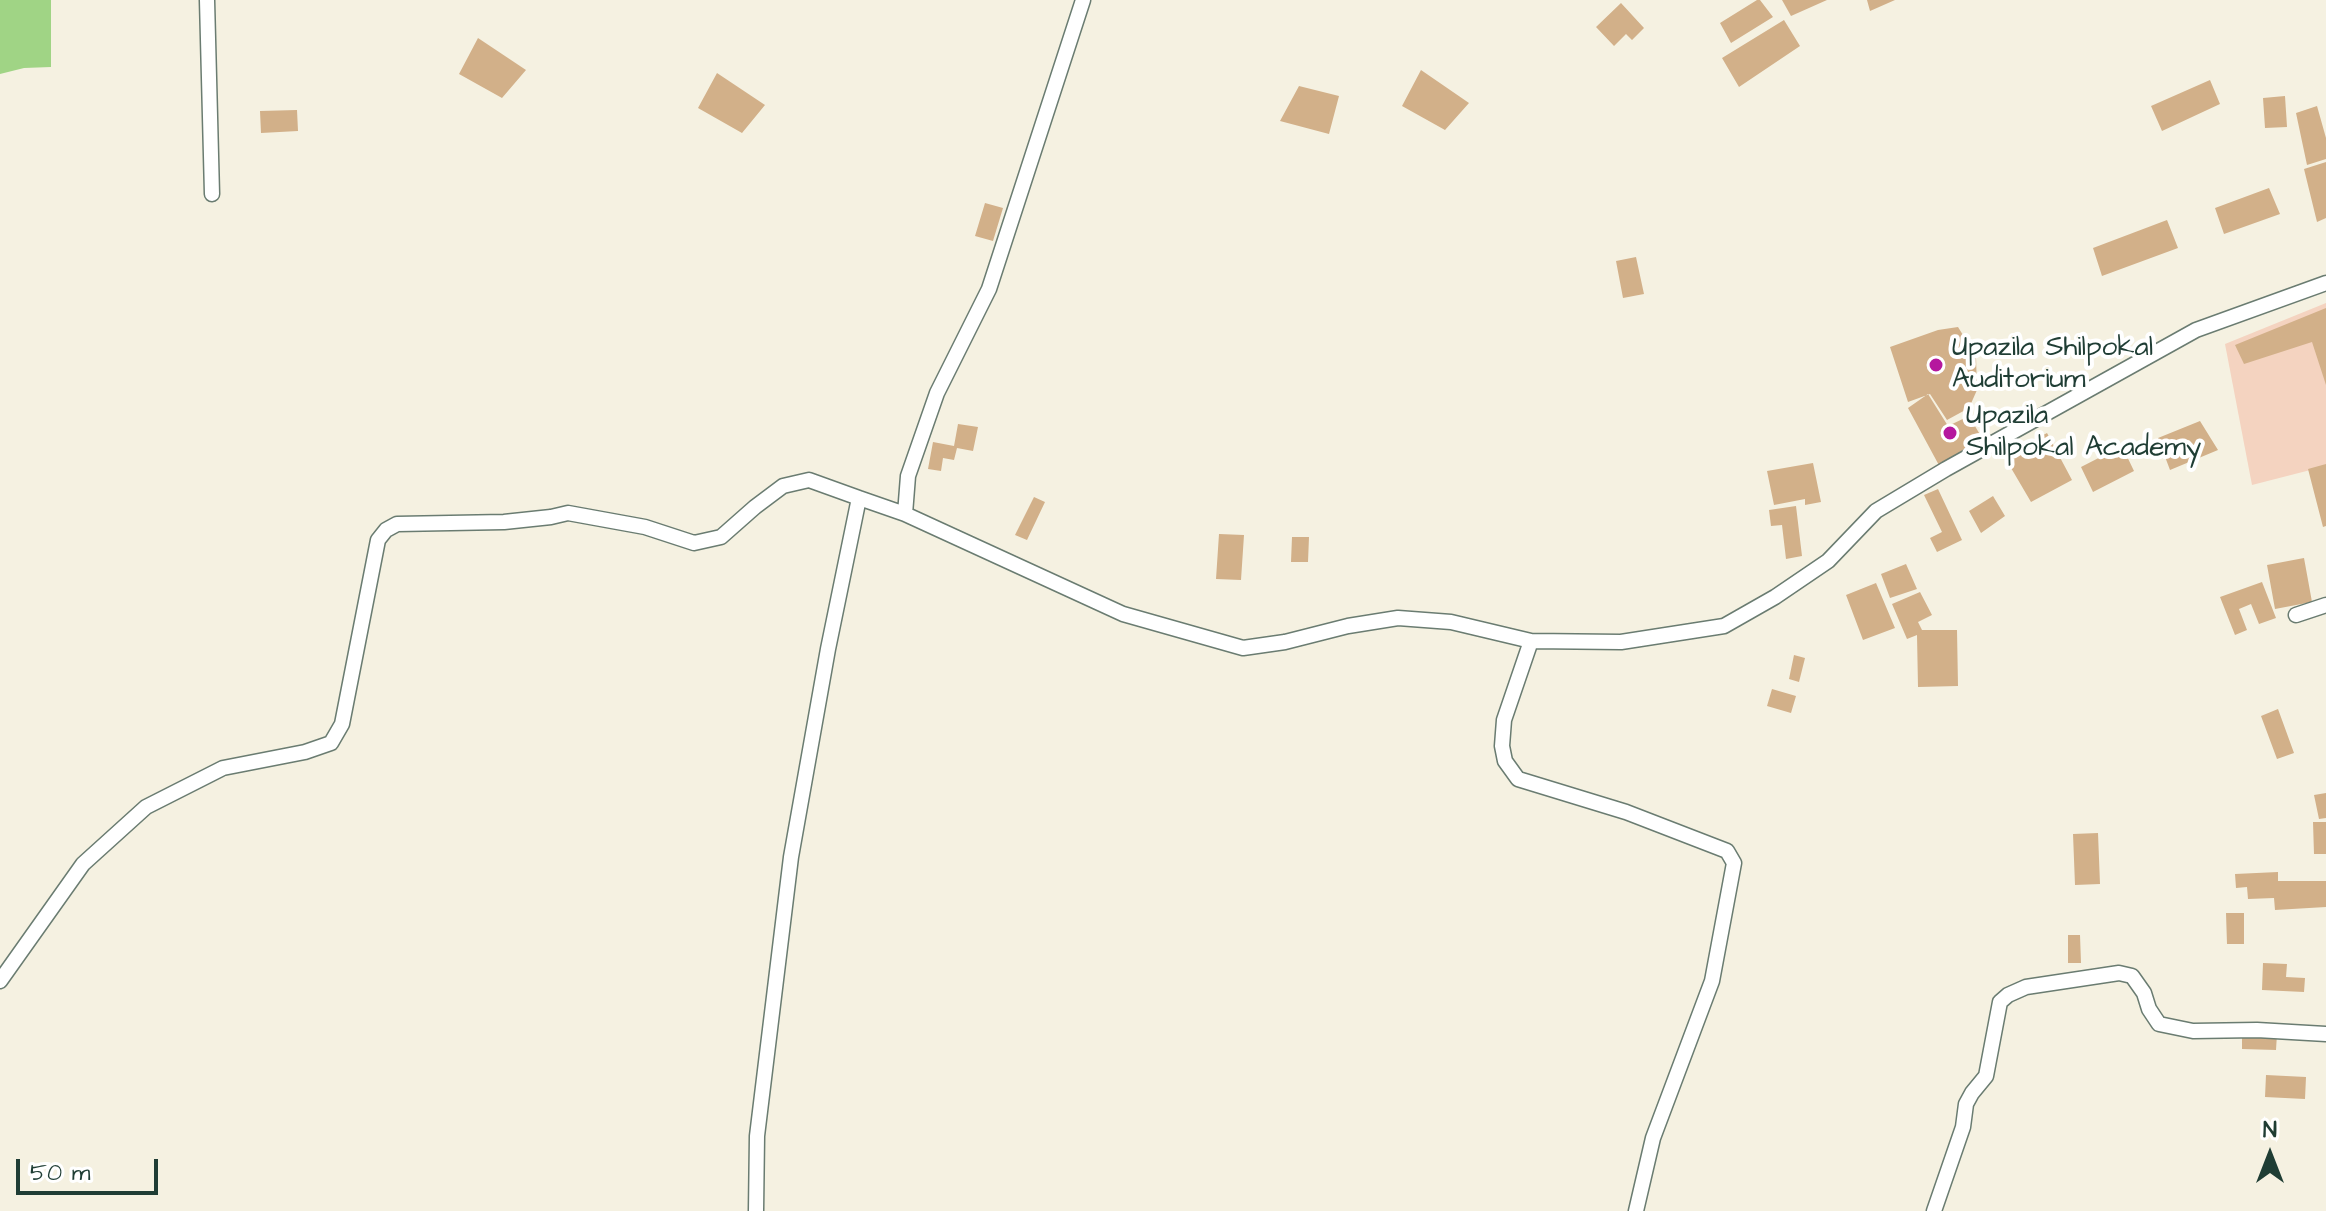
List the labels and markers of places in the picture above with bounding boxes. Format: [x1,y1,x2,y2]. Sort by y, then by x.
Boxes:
place label: Upazila Shilpokal Auditorium [1952,332,2153,398]
marker: Upazila Shilpokal Auditorium [1927,356,1945,374]
place label: Upazila Shilpokal Academy [1966,400,2201,466]
marker: Upazila Shilpokal Academy [1941,424,1959,442]

